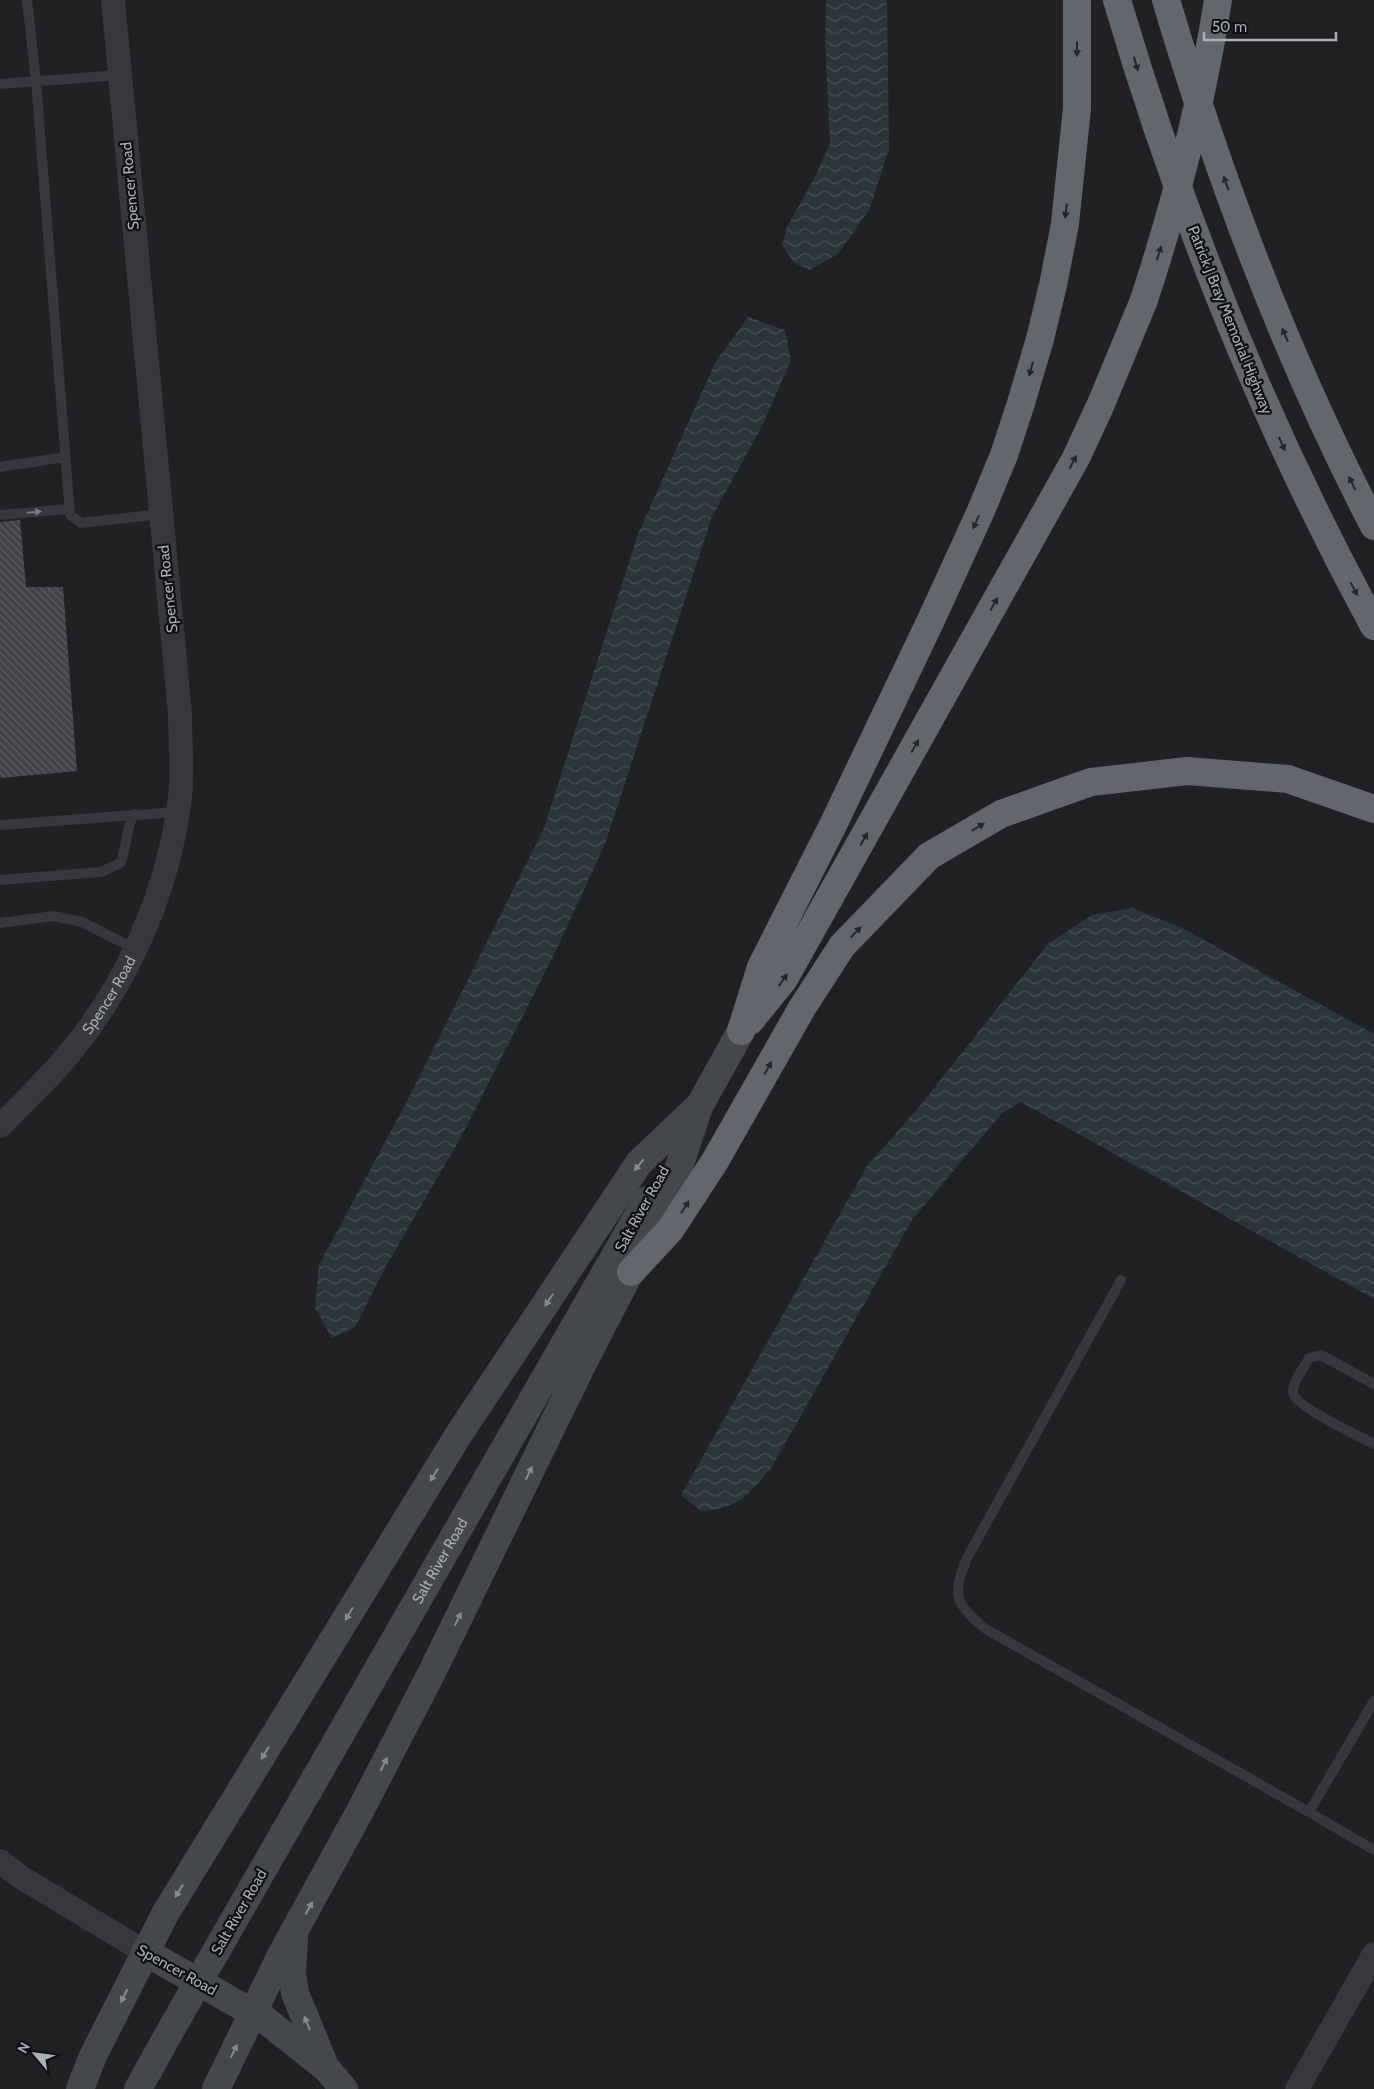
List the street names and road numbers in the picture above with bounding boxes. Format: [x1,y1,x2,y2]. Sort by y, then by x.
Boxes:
street label: Spencer Road [117,141,143,231]
street label: Patrick J Bray Memorial Highway [1184,223,1276,417]
street label: Spencer Road [154,544,182,634]
street label: Spencer Road [78,953,140,1038]
street label: Salt River Road [611,1163,673,1255]
street label: Salt River Road [408,1515,472,1607]
street label: Salt River Road [207,1866,271,1958]
street label: Spencer Road [134,1941,220,1999]

